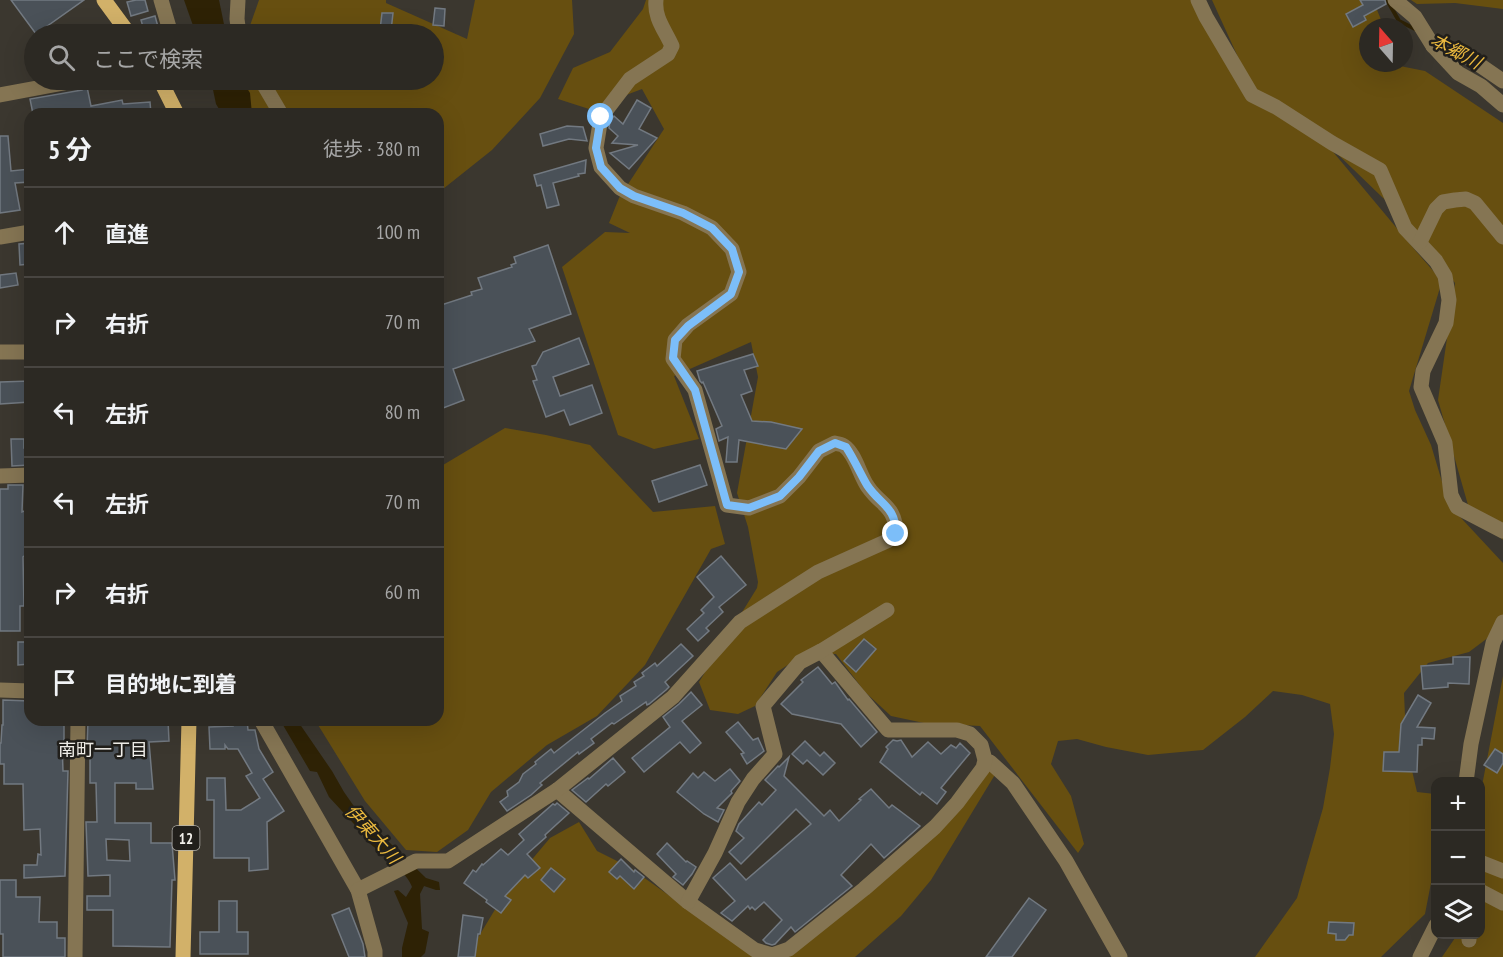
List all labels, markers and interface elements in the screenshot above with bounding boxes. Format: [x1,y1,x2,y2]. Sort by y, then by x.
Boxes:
north arrow [1359,18,1413,72]
search box [24,24,444,90]
water label: 本郷川 [1427,28,1487,75]
icon: search [45,41,78,74]
text: ここで検索 [93,45,203,73]
route start [587,103,613,129]
text: 5 分 [48,133,92,166]
text: 徒歩 · 380 m [323,136,420,162]
icon: ahead [48,216,81,249]
text: 100 m [376,219,420,245]
text: 直進 [105,220,149,248]
icon: right [48,306,81,339]
text: 70 m [385,309,420,335]
text: 右折 [105,310,149,338]
icon: left [48,396,81,429]
text: 80 m [385,399,420,425]
text: 左折 [105,400,149,428]
icon: left [48,486,81,519]
text: 70 m [385,489,420,515]
text: 左折 [105,490,149,518]
route end [882,520,908,546]
icon: right [48,576,81,609]
text: 60 m [385,579,420,605]
text: 右折 [105,580,149,608]
icon: arrive [48,666,81,699]
text: 目的地に到着 [105,670,237,698]
district label: 南町一丁目 [58,738,148,761]
map controls [1431,777,1485,939]
button: + [1431,777,1485,831]
water label: 伊東大川 [340,800,407,870]
road number: 12 [172,826,200,850]
button: − [1431,831,1485,885]
button: layers [1431,885,1485,939]

